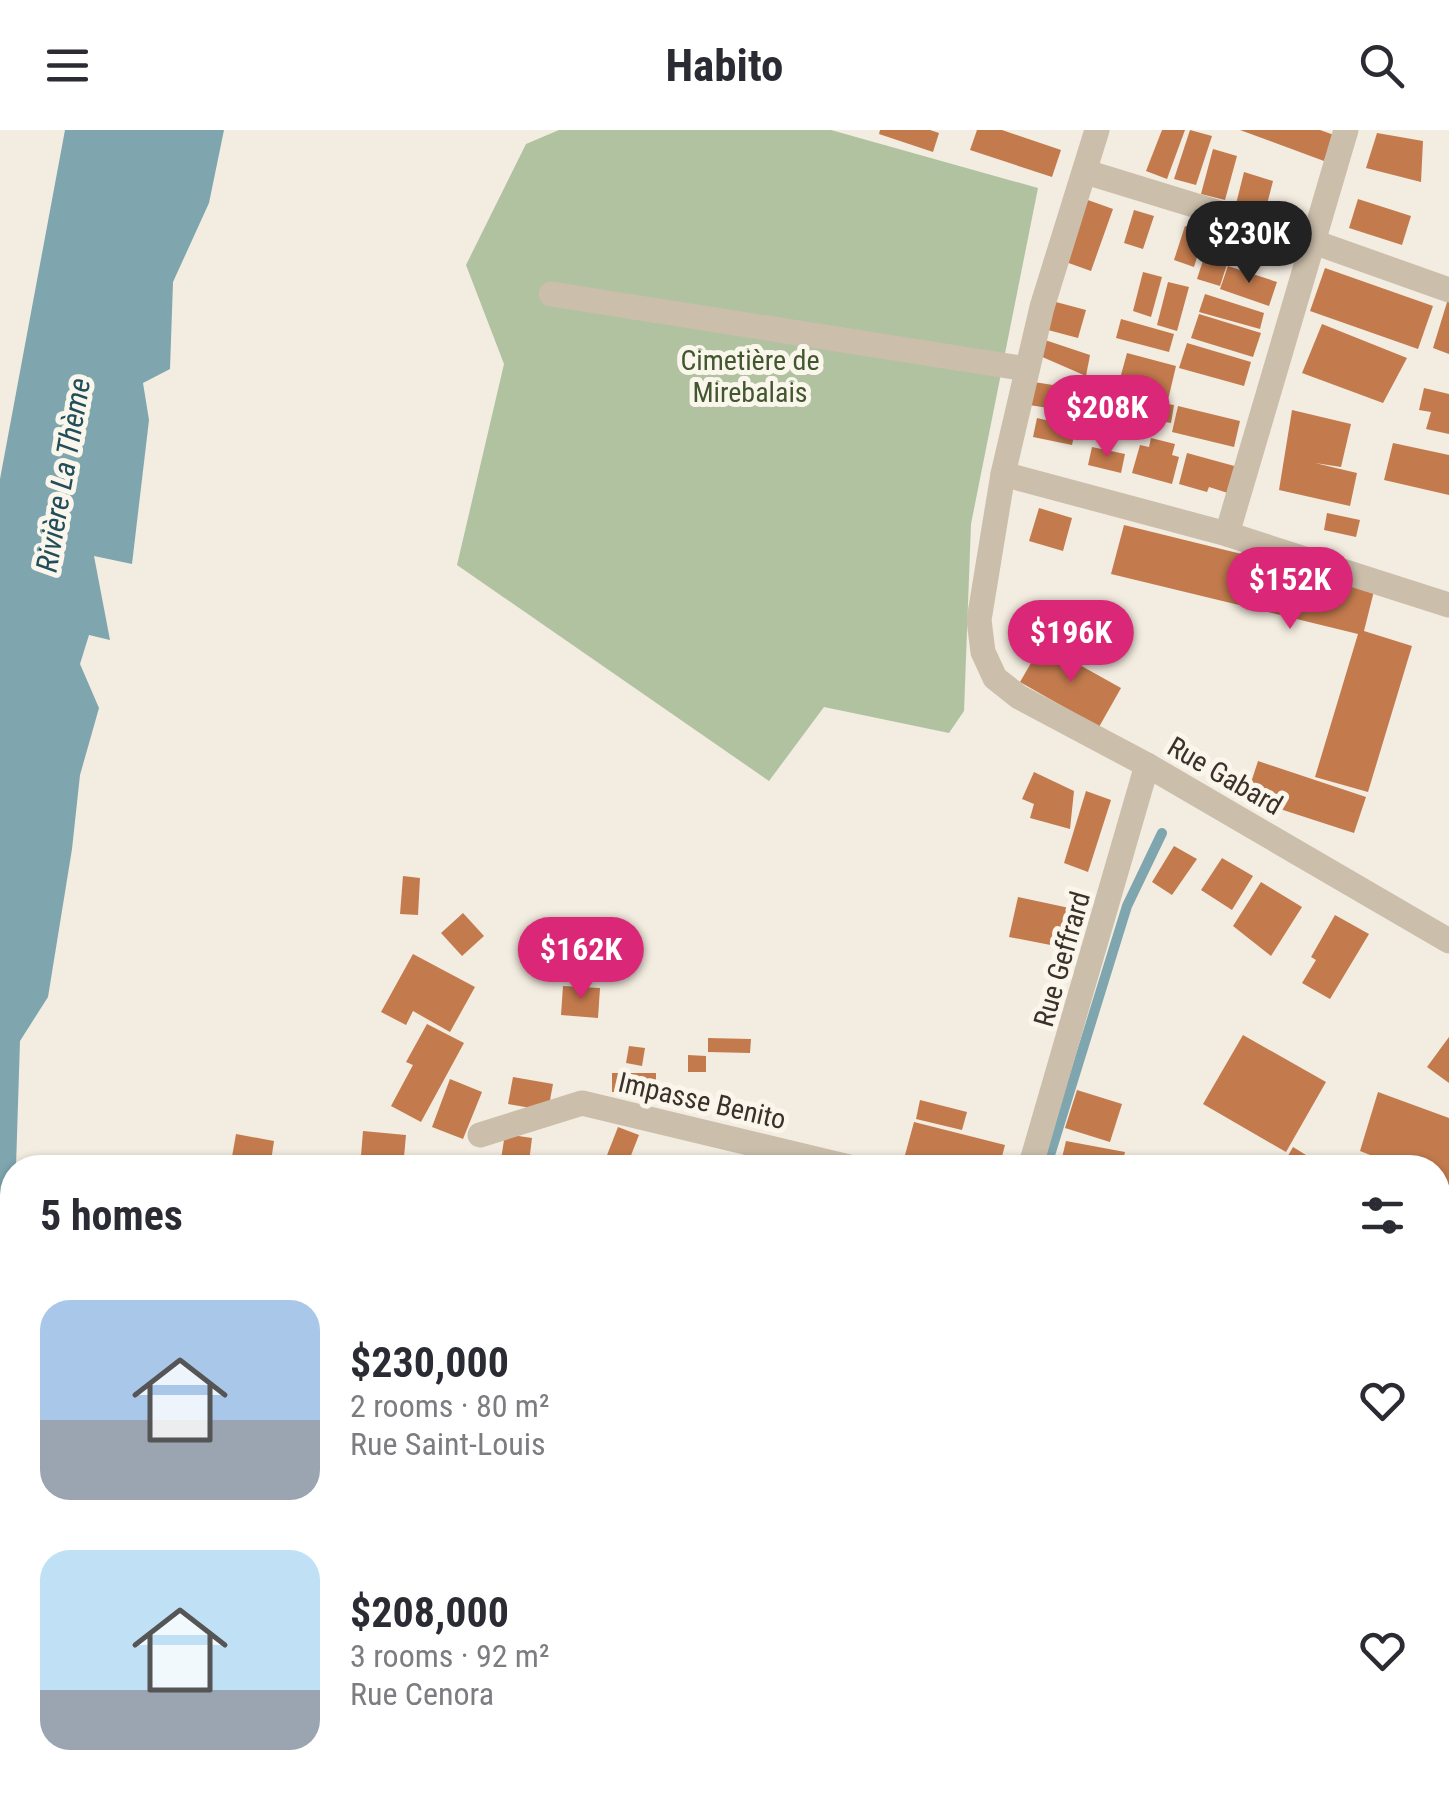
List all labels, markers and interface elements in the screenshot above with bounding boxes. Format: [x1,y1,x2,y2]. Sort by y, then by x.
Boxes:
icon: menu [40,38,95,93]
icon: search [1354,38,1409,93]
text: Habito [666,39,783,92]
pin: $230K [1179,201,1319,286]
text: $230K [1208,214,1290,252]
park label: Cimetière de Mirebalais [680,344,820,409]
water label: Rivière La Thème [29,375,97,575]
pin: $208K [1037,375,1177,460]
text: $208K [1066,388,1148,426]
pin: $152K [1220,547,1360,632]
text: $152K [1249,560,1331,598]
pin: $196K [1001,600,1141,685]
text: $196K [1030,613,1112,651]
street label: Rue Gabard [1162,730,1288,822]
street label: Rue Geffrard [1027,888,1097,1030]
pin: $162K [511,917,651,1002]
text: $162K [540,930,622,968]
street label: Impasse Benito [615,1066,789,1136]
icon: filters [1355,1188,1410,1243]
text: 5 homes [40,1191,183,1240]
text: $230,000 [350,1338,509,1387]
icon: home [120,1340,240,1460]
icon: heart [1355,1373,1410,1428]
text: 2 rooms · 80 m² [350,1387,549,1425]
text: Rue Saint-Louis [350,1425,546,1463]
text: $208,000 [350,1588,509,1637]
icon: home [120,1590,240,1710]
icon: heart [1355,1623,1410,1678]
text: 3 rooms · 92 m² [350,1637,549,1675]
text: Rue Cenora [350,1675,494,1713]

